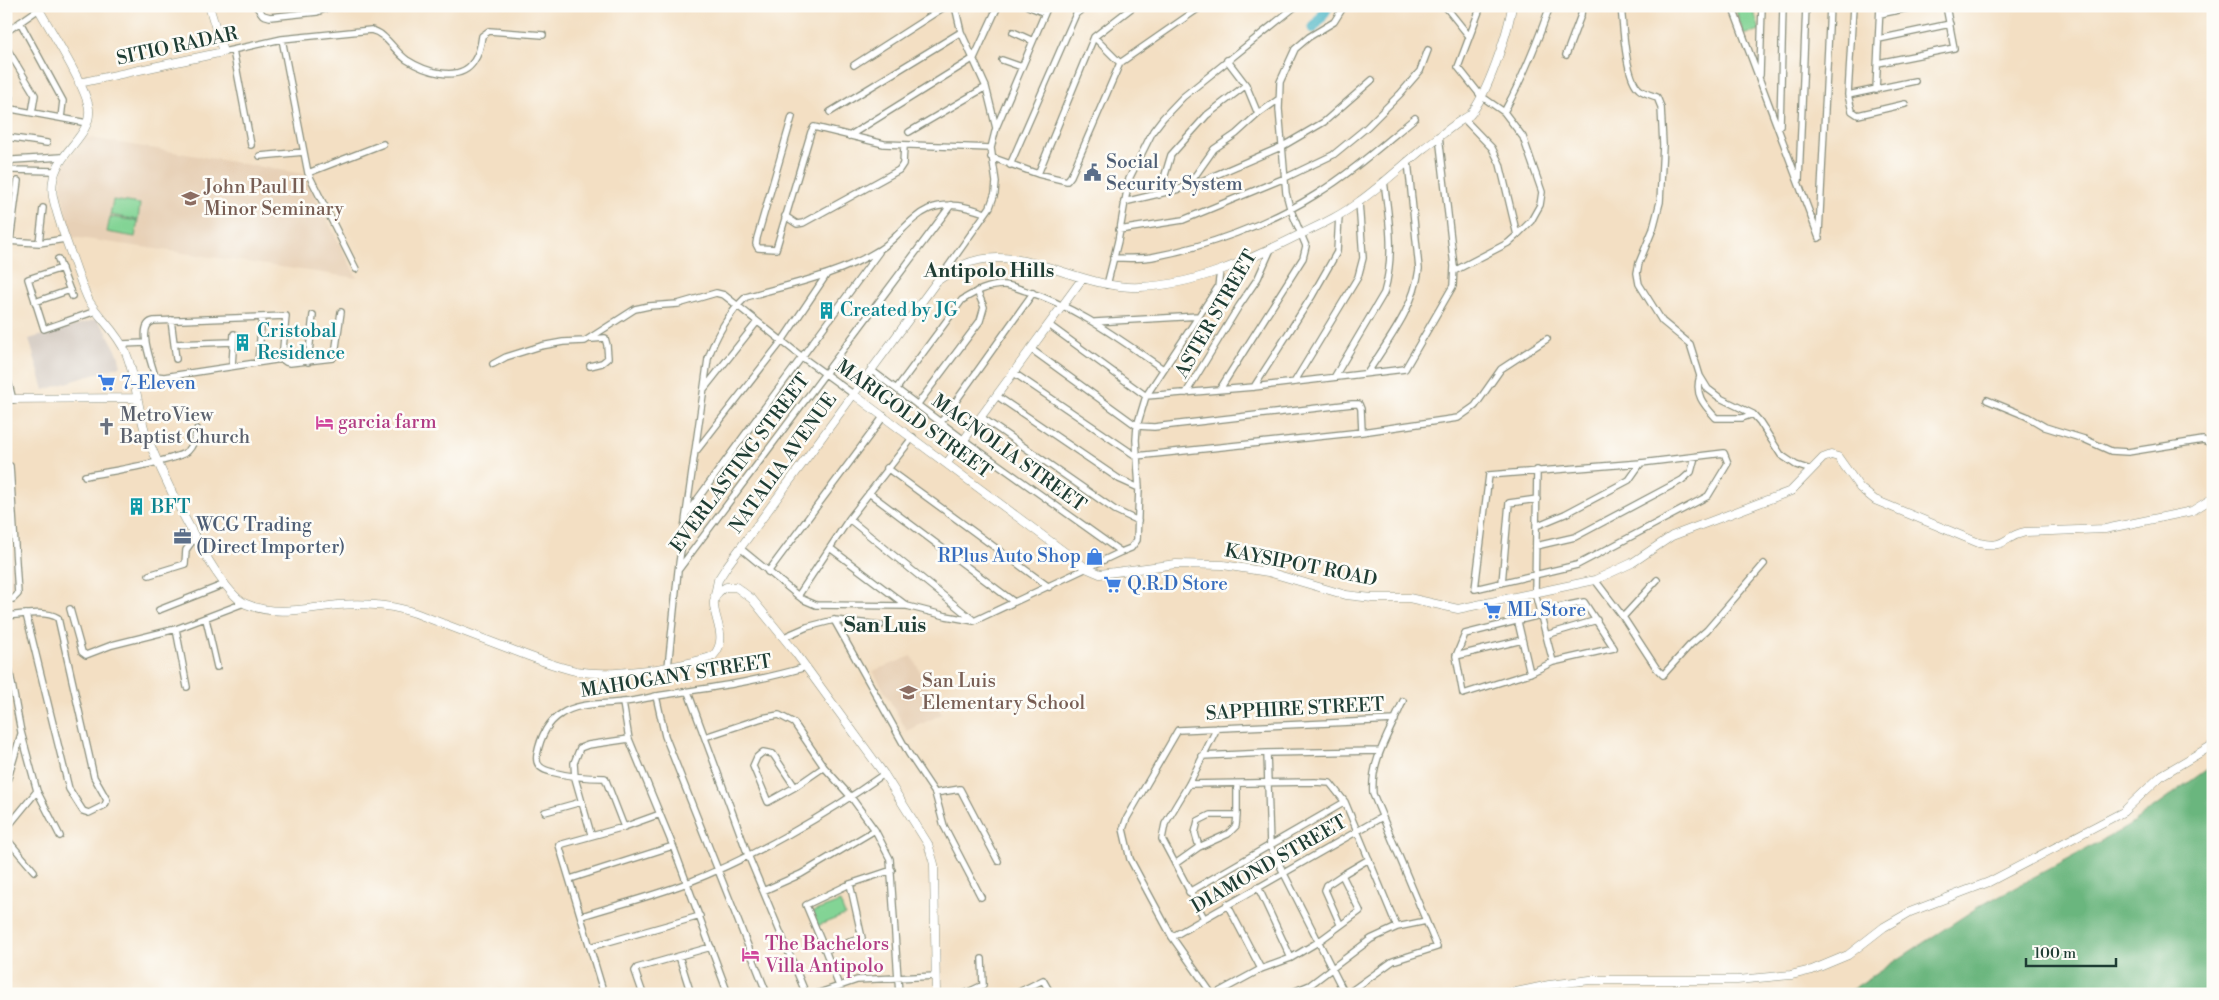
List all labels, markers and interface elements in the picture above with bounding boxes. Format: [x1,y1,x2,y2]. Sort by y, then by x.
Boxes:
street label: SITIO RADAR [114,21,241,71]
place label: Social Security System [1106,150,1243,196]
public building icon: Social Security System [1082,163,1102,183]
place label: John Paul II Minor Seminary [203,175,344,221]
school or university icon: John Paul II Minor Seminary [180,188,200,208]
street label: ASTER STREET [1169,246,1262,383]
district label: Antipolo Hills [923,259,1054,284]
place label: Created by JG [840,298,958,322]
building icon: Created by JG [816,300,836,320]
place label: Cristobal Residence [257,319,345,365]
building icon: Cristobal Residence [233,332,253,352]
street label: MARIGOLD STREET [831,354,997,484]
street label: EVERLASTING STREET [665,369,815,557]
place label: 7-Eleven [121,371,196,395]
supermarket icon: 7-Eleven [97,373,117,393]
street label: NATALIA AVENUE [724,388,842,538]
street label: MAGNOLIA STREET [927,389,1091,517]
place label: MetroView Baptist Church [119,403,250,449]
place label: garcia farm [338,410,437,434]
hotel icon: garcia farm [314,412,334,432]
church icon: MetroView Baptist Church [96,416,116,436]
place label: BFT [150,495,190,519]
building icon: BFT [127,497,147,517]
place label: WCG Trading (Direct Importer) [195,513,345,559]
office icon: WCG Trading (Direct Importer) [172,526,192,546]
street label: KAYSIPOT ROAD [1223,538,1379,592]
place label: RPlus Auto Shop [937,544,1081,568]
shop icon: RPlus Auto Shop [1085,546,1105,566]
place label: Q.R.D Store [1127,572,1228,596]
supermarket icon: Q.R.D Store [1103,574,1123,594]
place label: ML Store [1507,598,1586,622]
supermarket icon: ML Store [1483,600,1503,620]
district label: San Luis [844,613,926,639]
street label: MAHOGANY STREET [579,649,773,703]
place label: San Luis Elementary School [922,669,1086,715]
school or university icon: San Luis Elementary School [898,682,918,702]
street label: SAPPHIRE STREET [1205,692,1385,726]
street label: DIAMOND STREET [1187,810,1351,918]
place label: The Bachelors Villa Antipolo [764,932,889,978]
scale bar [2026,935,2116,967]
text: 100 m [2034,944,2076,963]
hotel icon: The Bachelors Villa Antipolo [741,945,761,965]

